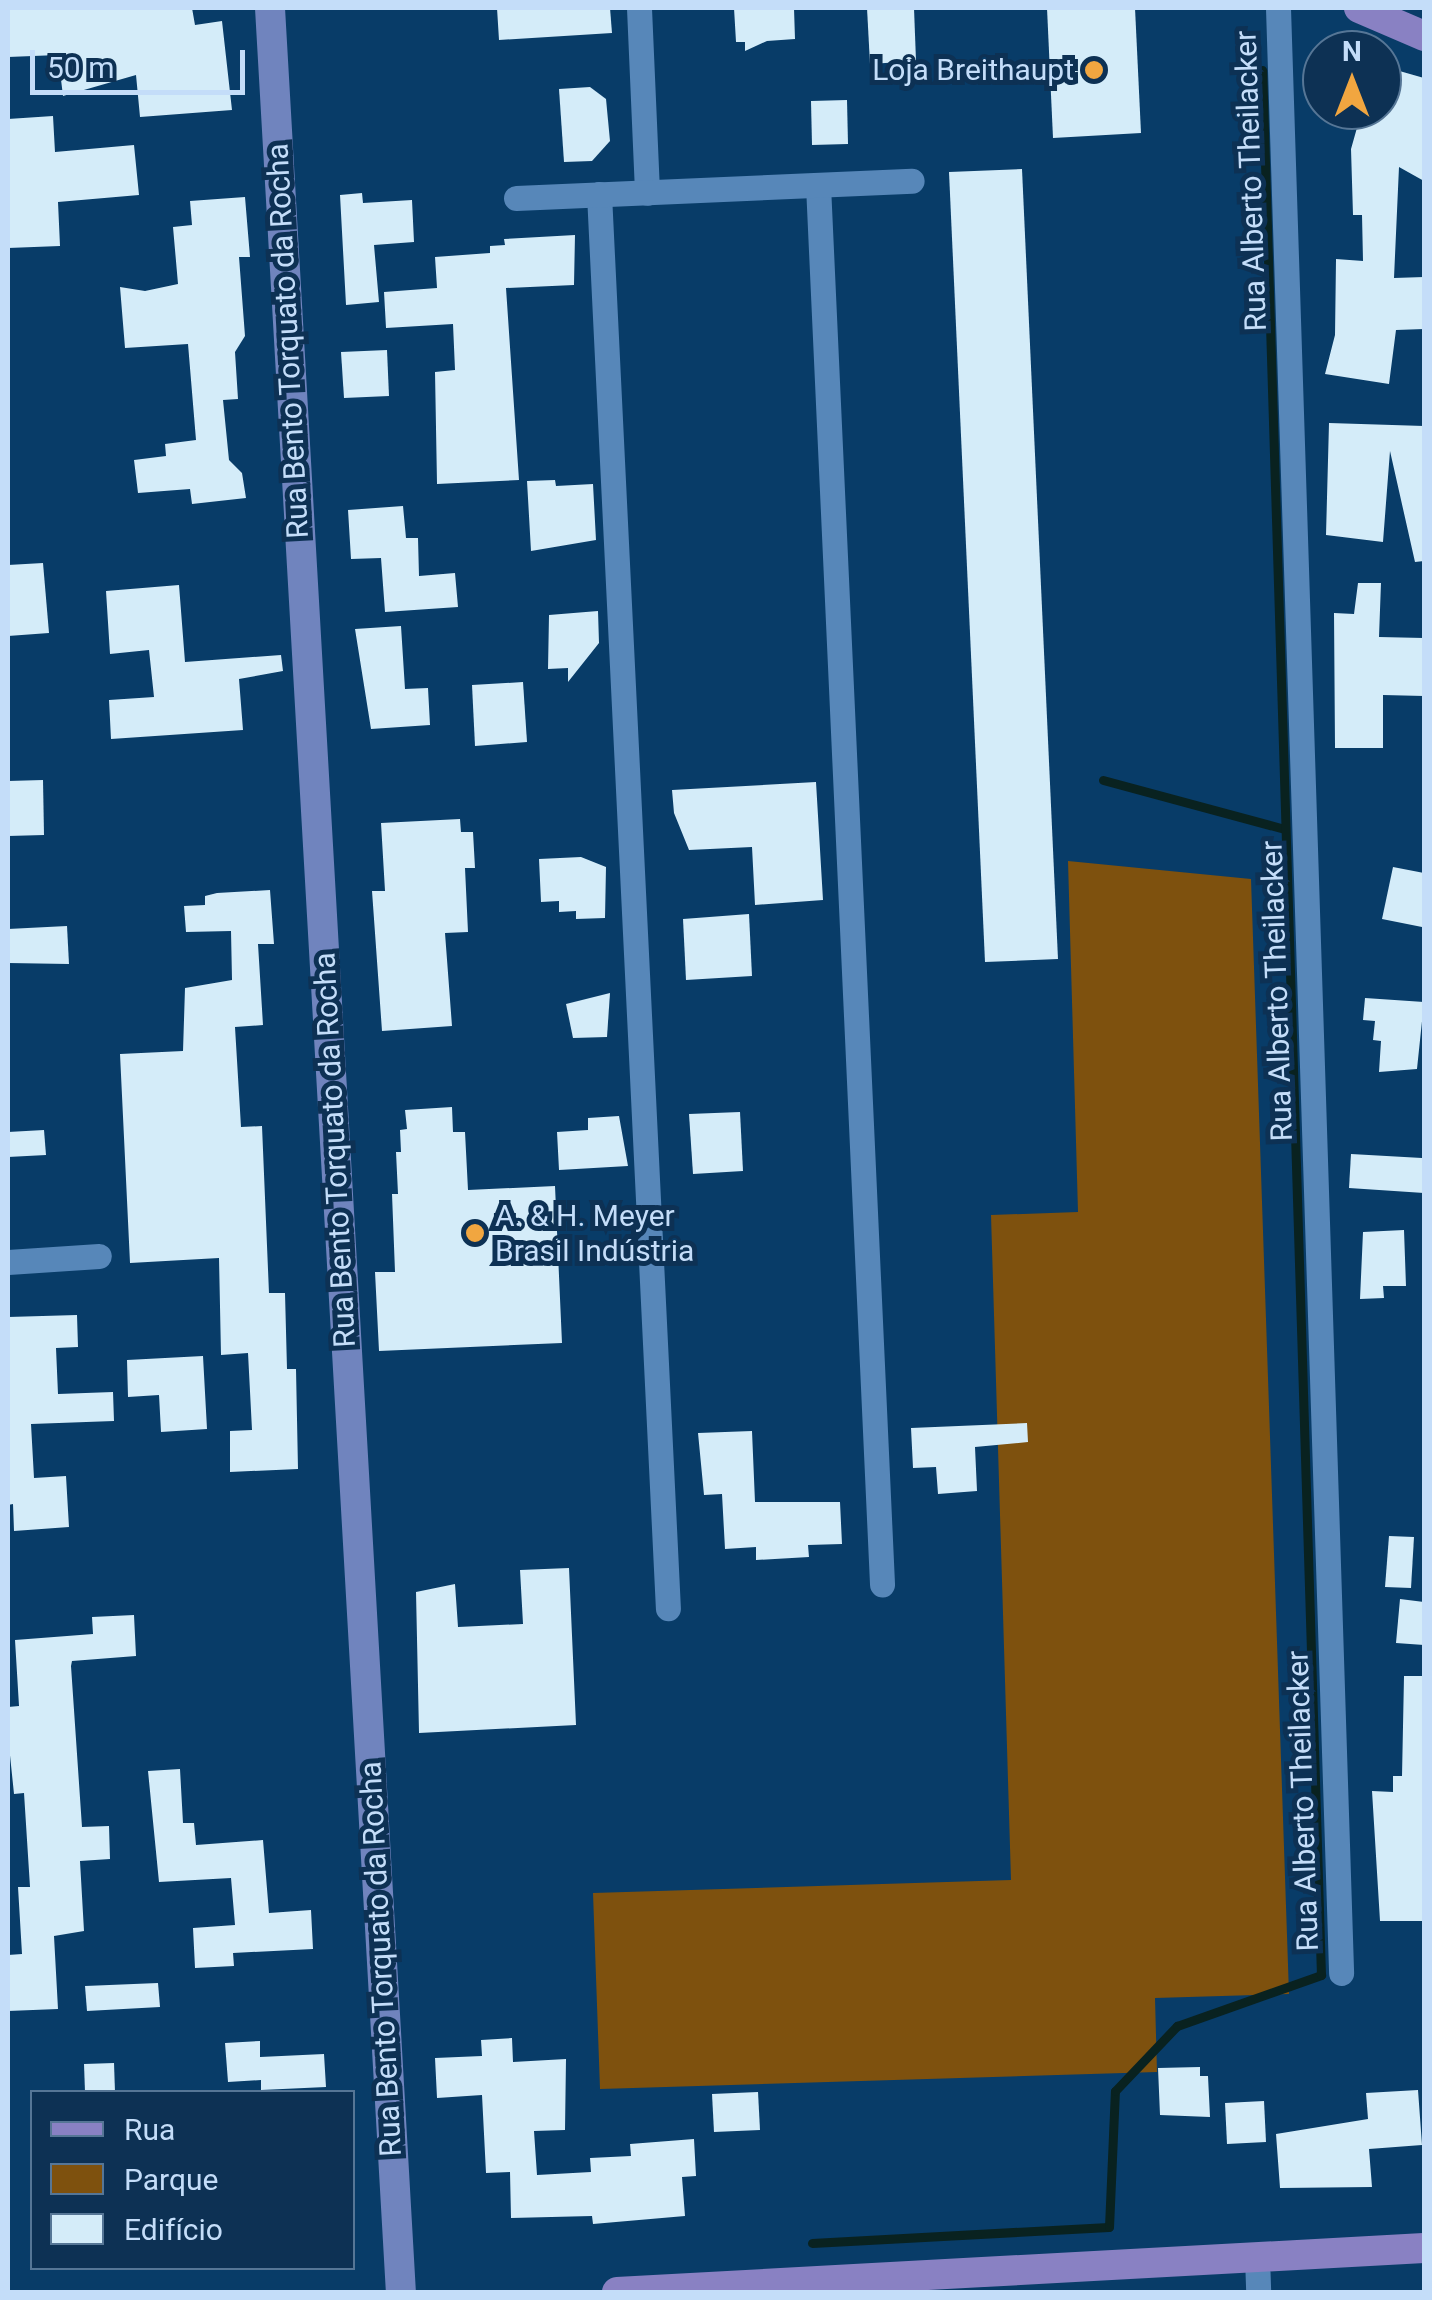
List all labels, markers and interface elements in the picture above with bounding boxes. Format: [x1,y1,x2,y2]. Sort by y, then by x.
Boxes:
scale bar [35,30,250,92]
street label: Rua Alberto Theilacker [1228,30,1274,332]
north arrow [1302,30,1402,130]
text: N [1342,35,1362,68]
text: 50 m [47,50,114,85]
place label: Loja Breithaupt [872,52,1074,88]
marker: Loja Breithaupt [1083,59,1105,81]
street label: Rua Bento Torquato da Rocha [260,142,316,540]
street label: Rua Alberto Theilacker [1254,840,1300,1142]
street label: Rua Bento Torquato da Rocha [307,951,363,1349]
place label: A. & H. Meyer Brasil Indústria [495,1198,694,1268]
marker: A. & H. Meyer Brasil Indústria [464,1222,486,1244]
street label: Rua Alberto Theilacker [1280,1650,1326,1952]
street label: Rua Bento Torquato da Rocha [353,1760,409,2158]
legend [30,2090,355,2270]
text: Rua [124,2112,175,2147]
text: Parque [124,2162,218,2197]
text: Edifício [124,2212,223,2247]

